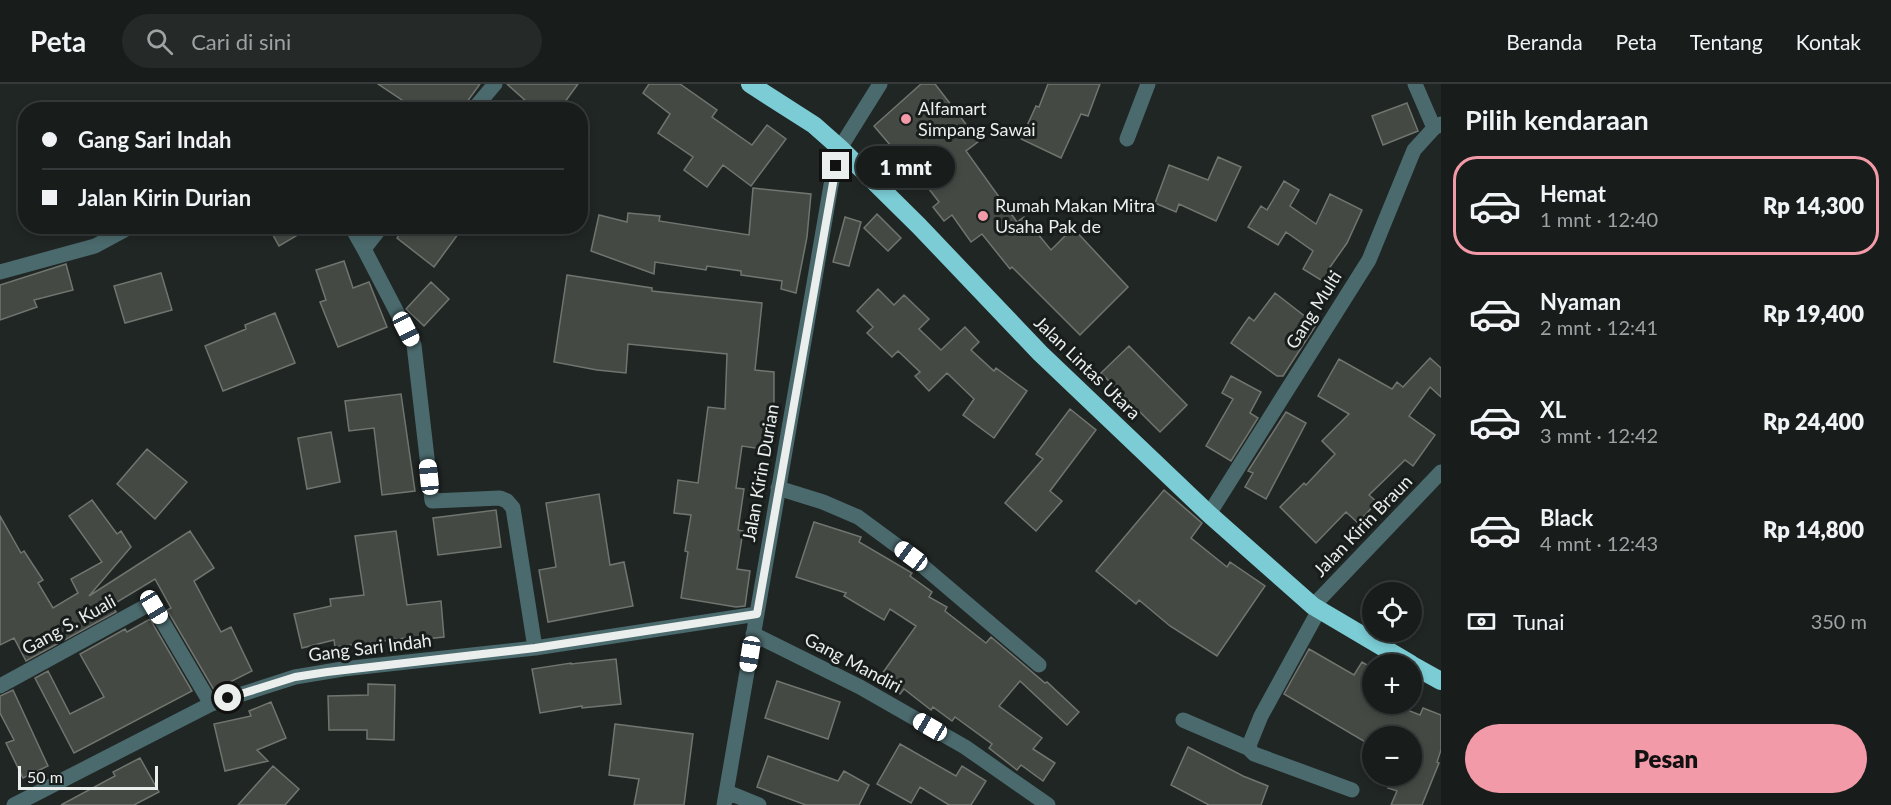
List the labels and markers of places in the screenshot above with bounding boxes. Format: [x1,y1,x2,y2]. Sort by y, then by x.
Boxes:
place label: Alfamart Simpang Sawai [918,97,1036,140]
marker: Alfamart Simpang Sawai [899,112,913,126]
place label: Rumah Makan Mitra Usaha Pak de [995,194,1155,237]
marker: Rumah Makan Mitra Usaha Pak de [976,209,990,223]

